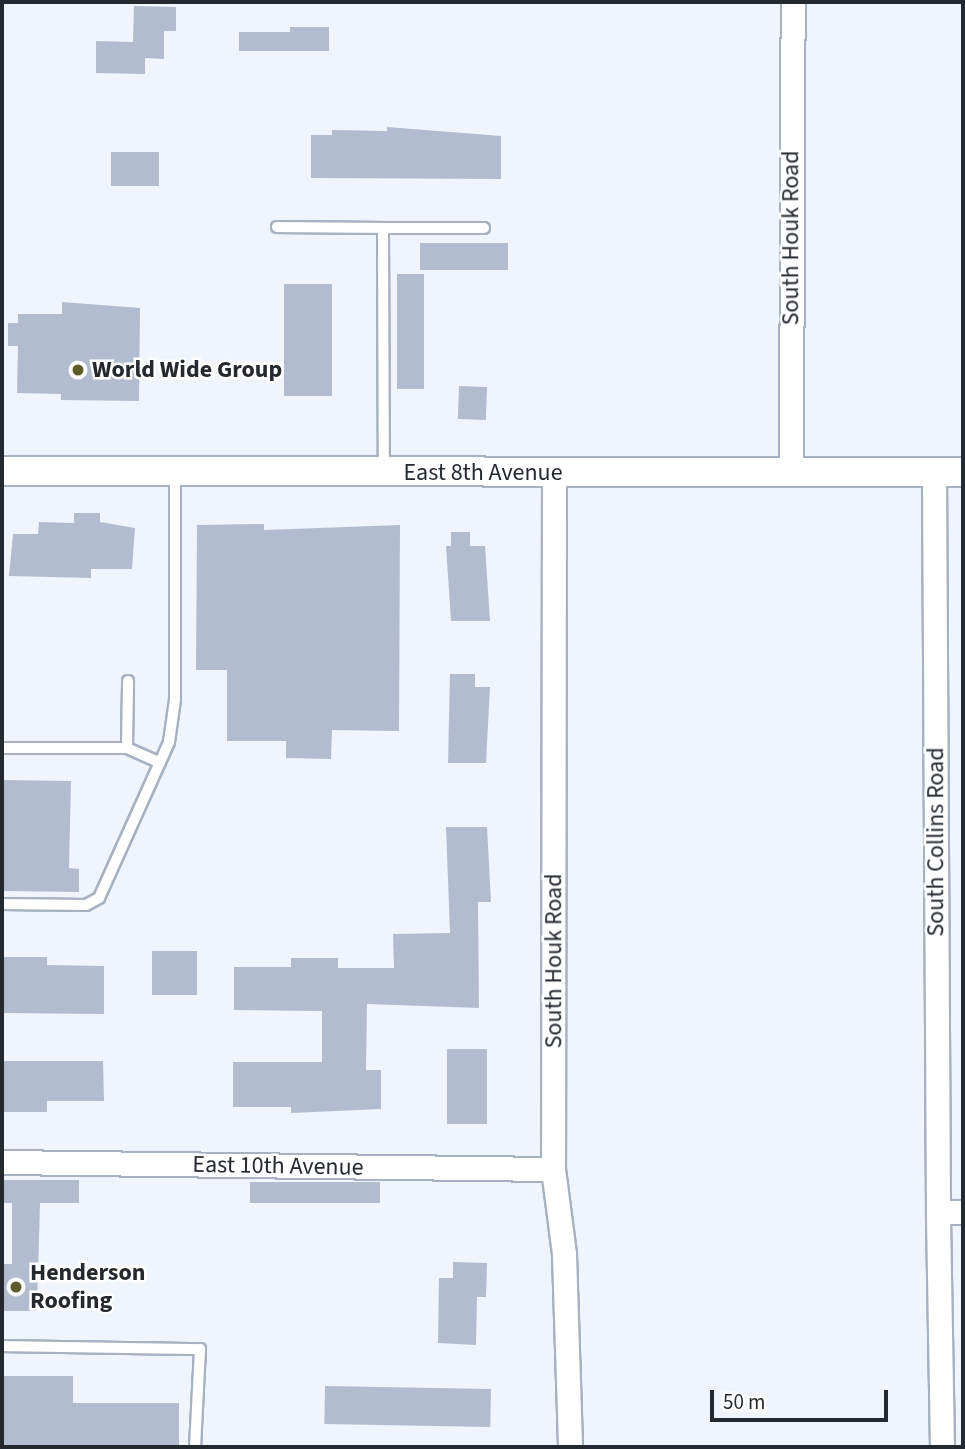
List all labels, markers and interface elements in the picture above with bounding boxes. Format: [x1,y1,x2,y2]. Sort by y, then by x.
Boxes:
street label: South Houk Road [777,151,805,325]
place label: World Wide Group [92,356,282,384]
marker: World Wide Group [70,362,86,378]
street label: East 8th Avenue [403,459,563,487]
street label: South Collins Road [922,747,950,937]
street label: South Houk Road [540,874,568,1048]
street label: East 10th Avenue [192,1150,364,1182]
place label: Henderson Roofing [30,1259,146,1315]
marker: Henderson Roofing [8,1279,24,1295]
scale bar [713,1376,892,1420]
text: 50 m [723,1387,765,1417]

